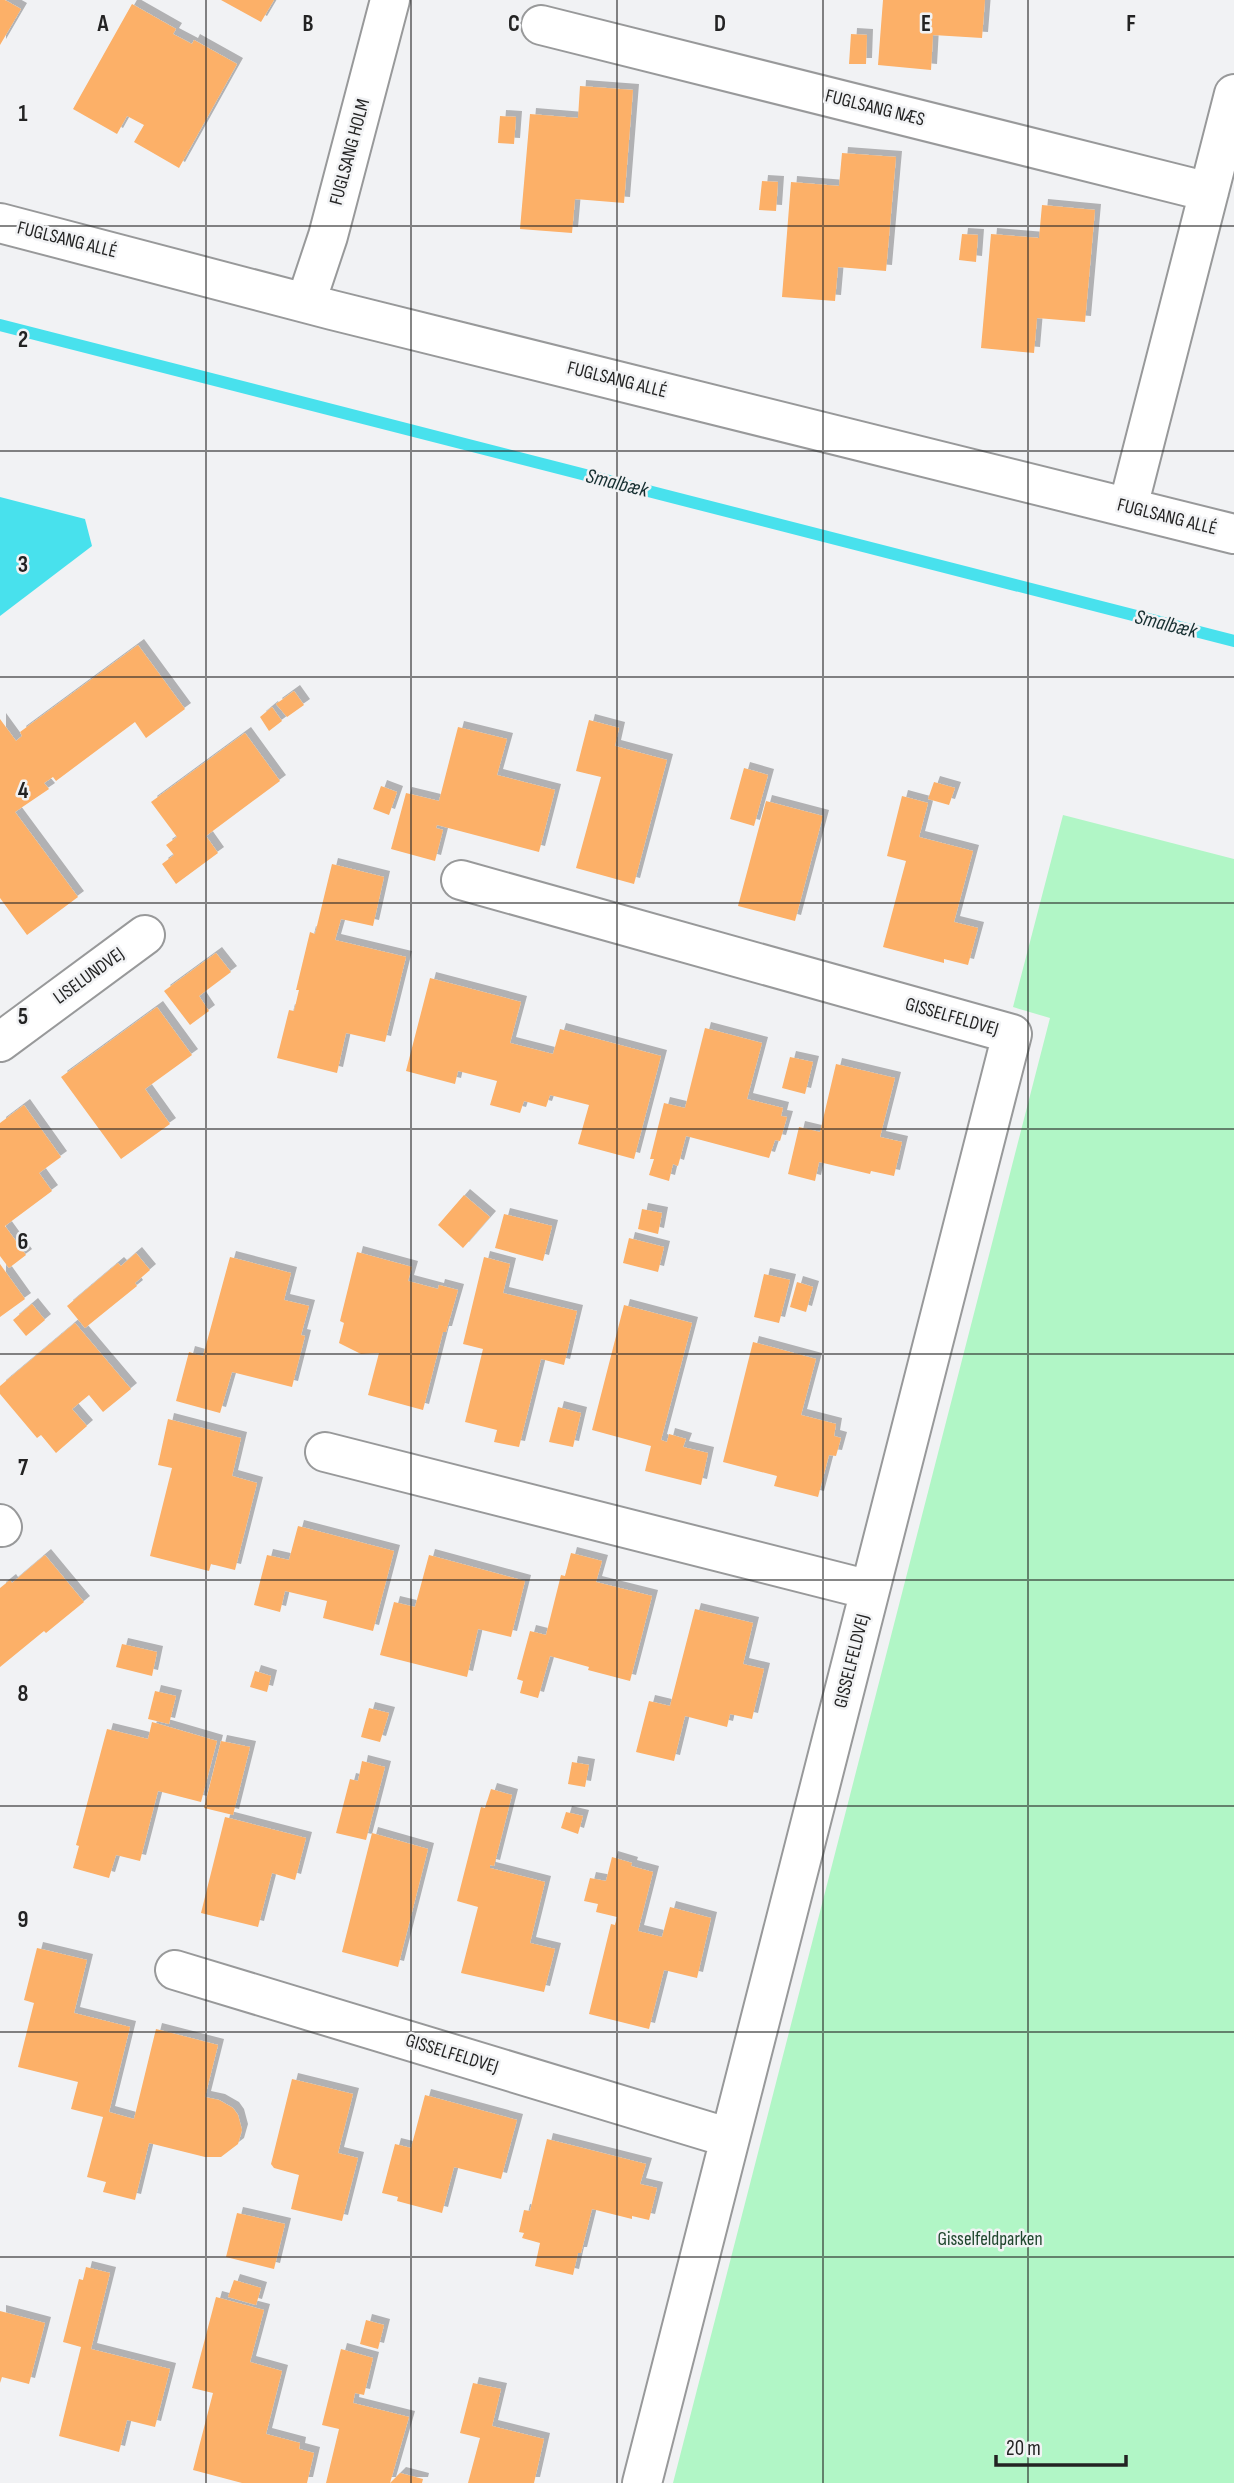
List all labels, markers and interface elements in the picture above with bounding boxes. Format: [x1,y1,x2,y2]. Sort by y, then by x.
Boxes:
text: A [97,10,110,38]
text: B [303,10,314,38]
text: C [508,10,520,38]
text: D [714,10,726,38]
text: E [921,10,931,38]
text: F [1126,10,1136,38]
street label: FUGLSANG NÆS [823,85,927,131]
street label: FUGLSANG HOLM [325,96,375,208]
text: 1 [18,100,28,128]
street label: FUGLSANG ALLÉ [15,217,119,263]
text: 2 [18,326,28,354]
street label: FUGLSANG ALLÉ [565,357,669,403]
water label: Smalbæk [583,463,652,503]
street label: FUGLSANG ALLÉ [1115,494,1219,540]
text: 3 [18,551,28,579]
water label: Smalbæk [1132,604,1201,644]
text: 4 [18,777,29,805]
street label: LISELUNDVEJ [49,943,129,1009]
street label: GISSELFELDVEJ [903,993,1001,1041]
text: 5 [18,1003,28,1031]
text: 6 [18,1228,28,1256]
text: 7 [18,1454,28,1482]
street label: GISSELFELDVEJ [829,1612,875,1710]
text: 8 [18,1680,29,1708]
text: 9 [18,1906,28,1934]
street label: GISSELFELDVEJ [403,2029,501,2079]
park label: Gisselfeldparken [937,2228,1043,2251]
scale bar [996,2424,1126,2468]
text: 20 m [1006,2436,1041,2461]

